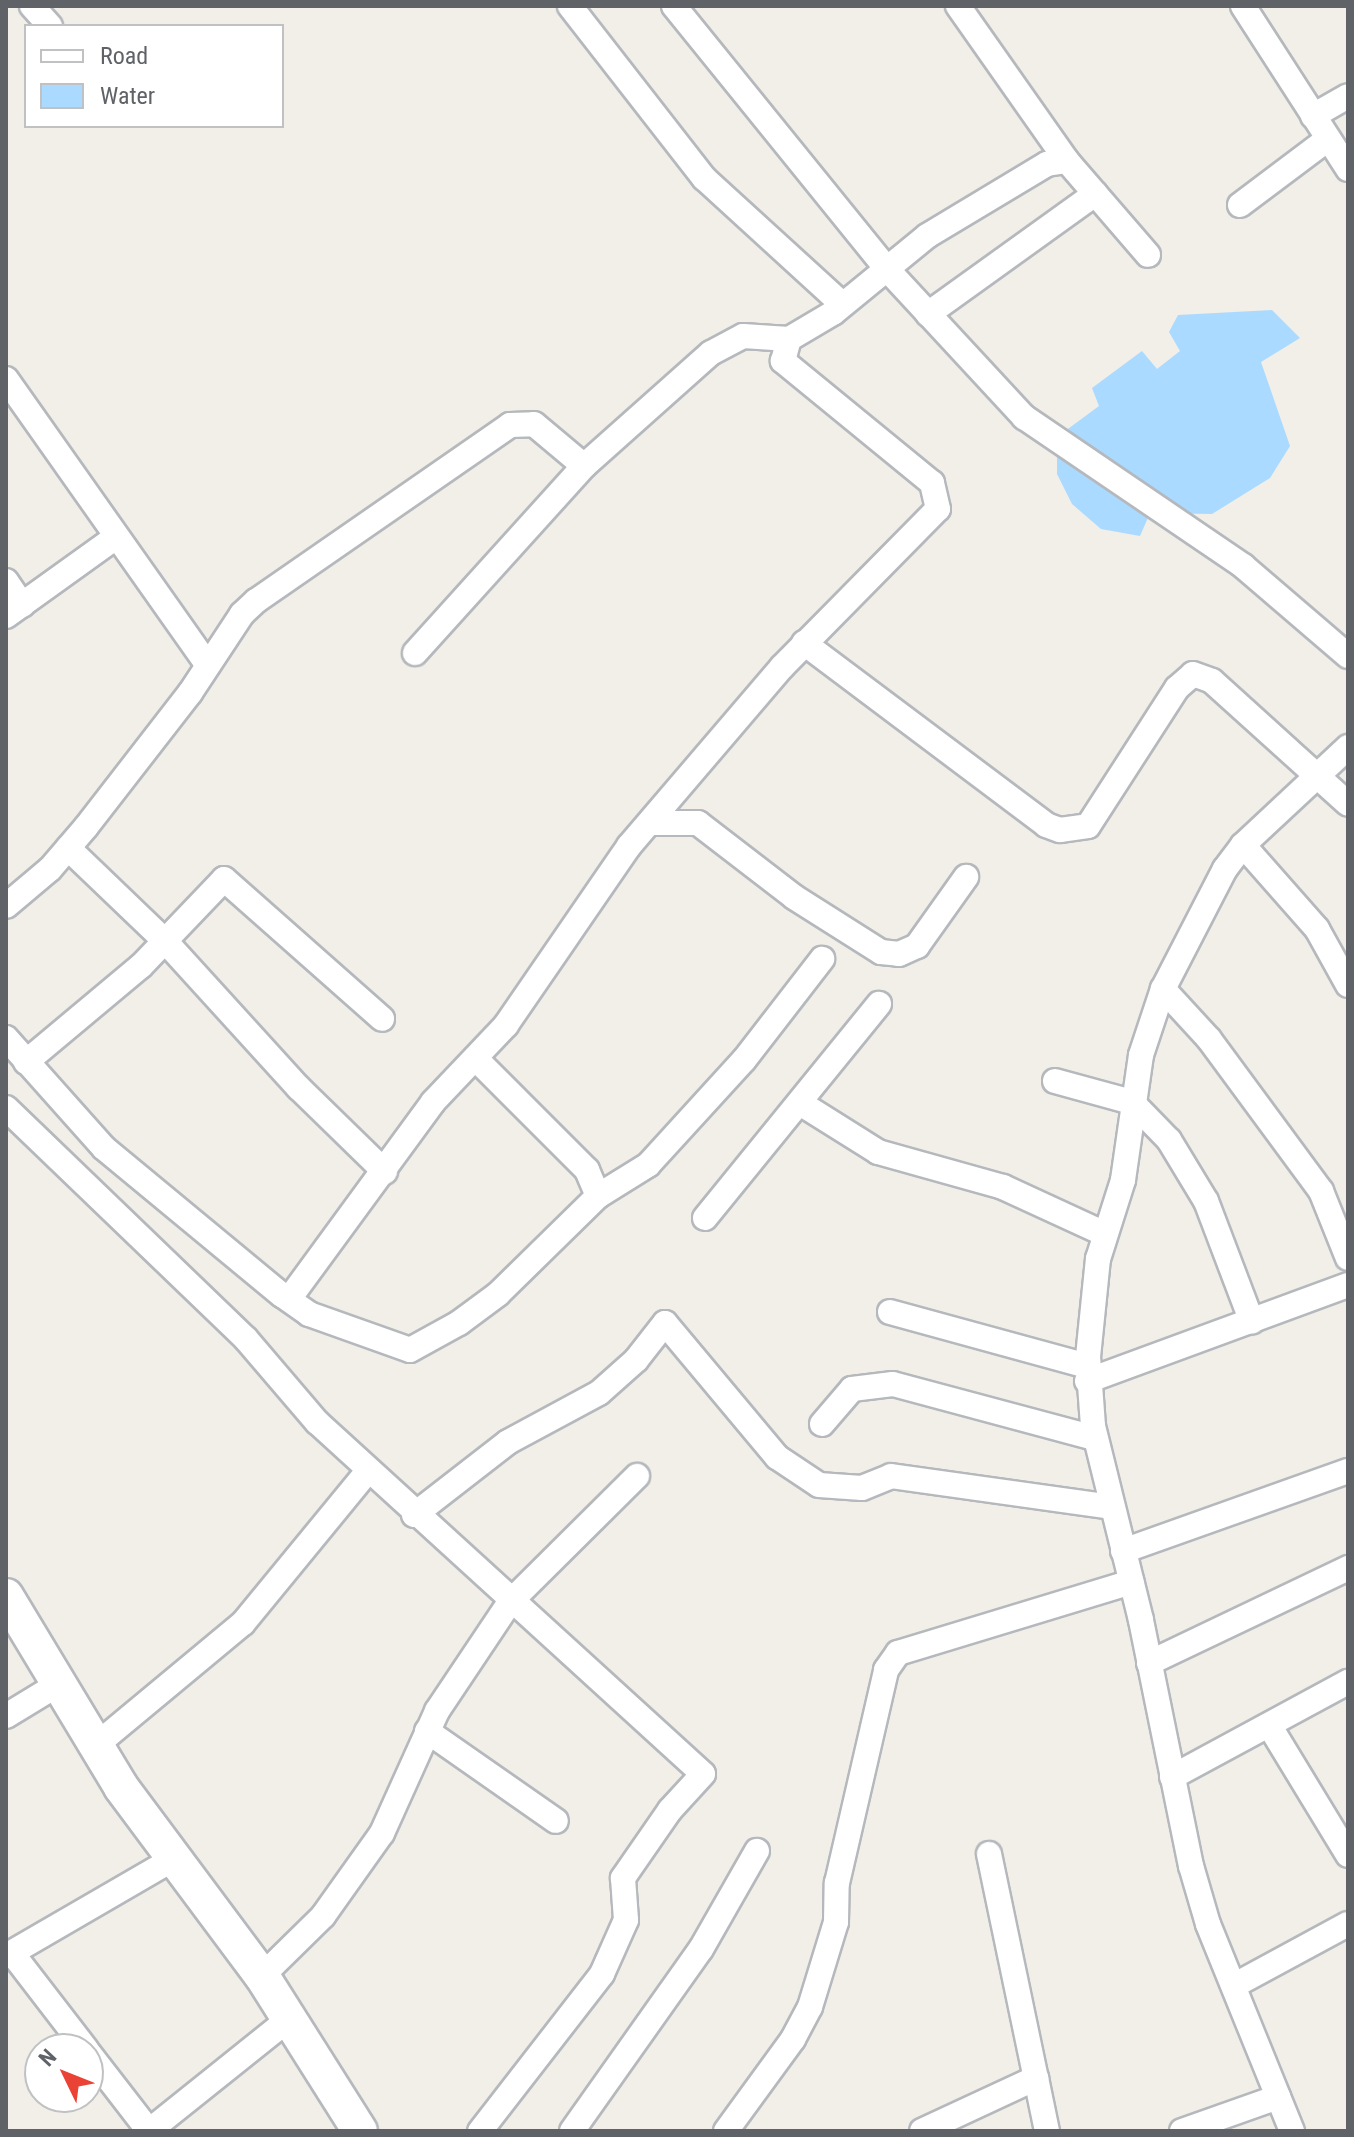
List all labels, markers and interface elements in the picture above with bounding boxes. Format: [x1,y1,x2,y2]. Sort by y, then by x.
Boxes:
legend [24,24,284,128]
text: Road [100,42,148,70]
text: Water [100,82,155,110]
north arrow [24,2033,104,2113]
text: N [34,2044,61,2071]

